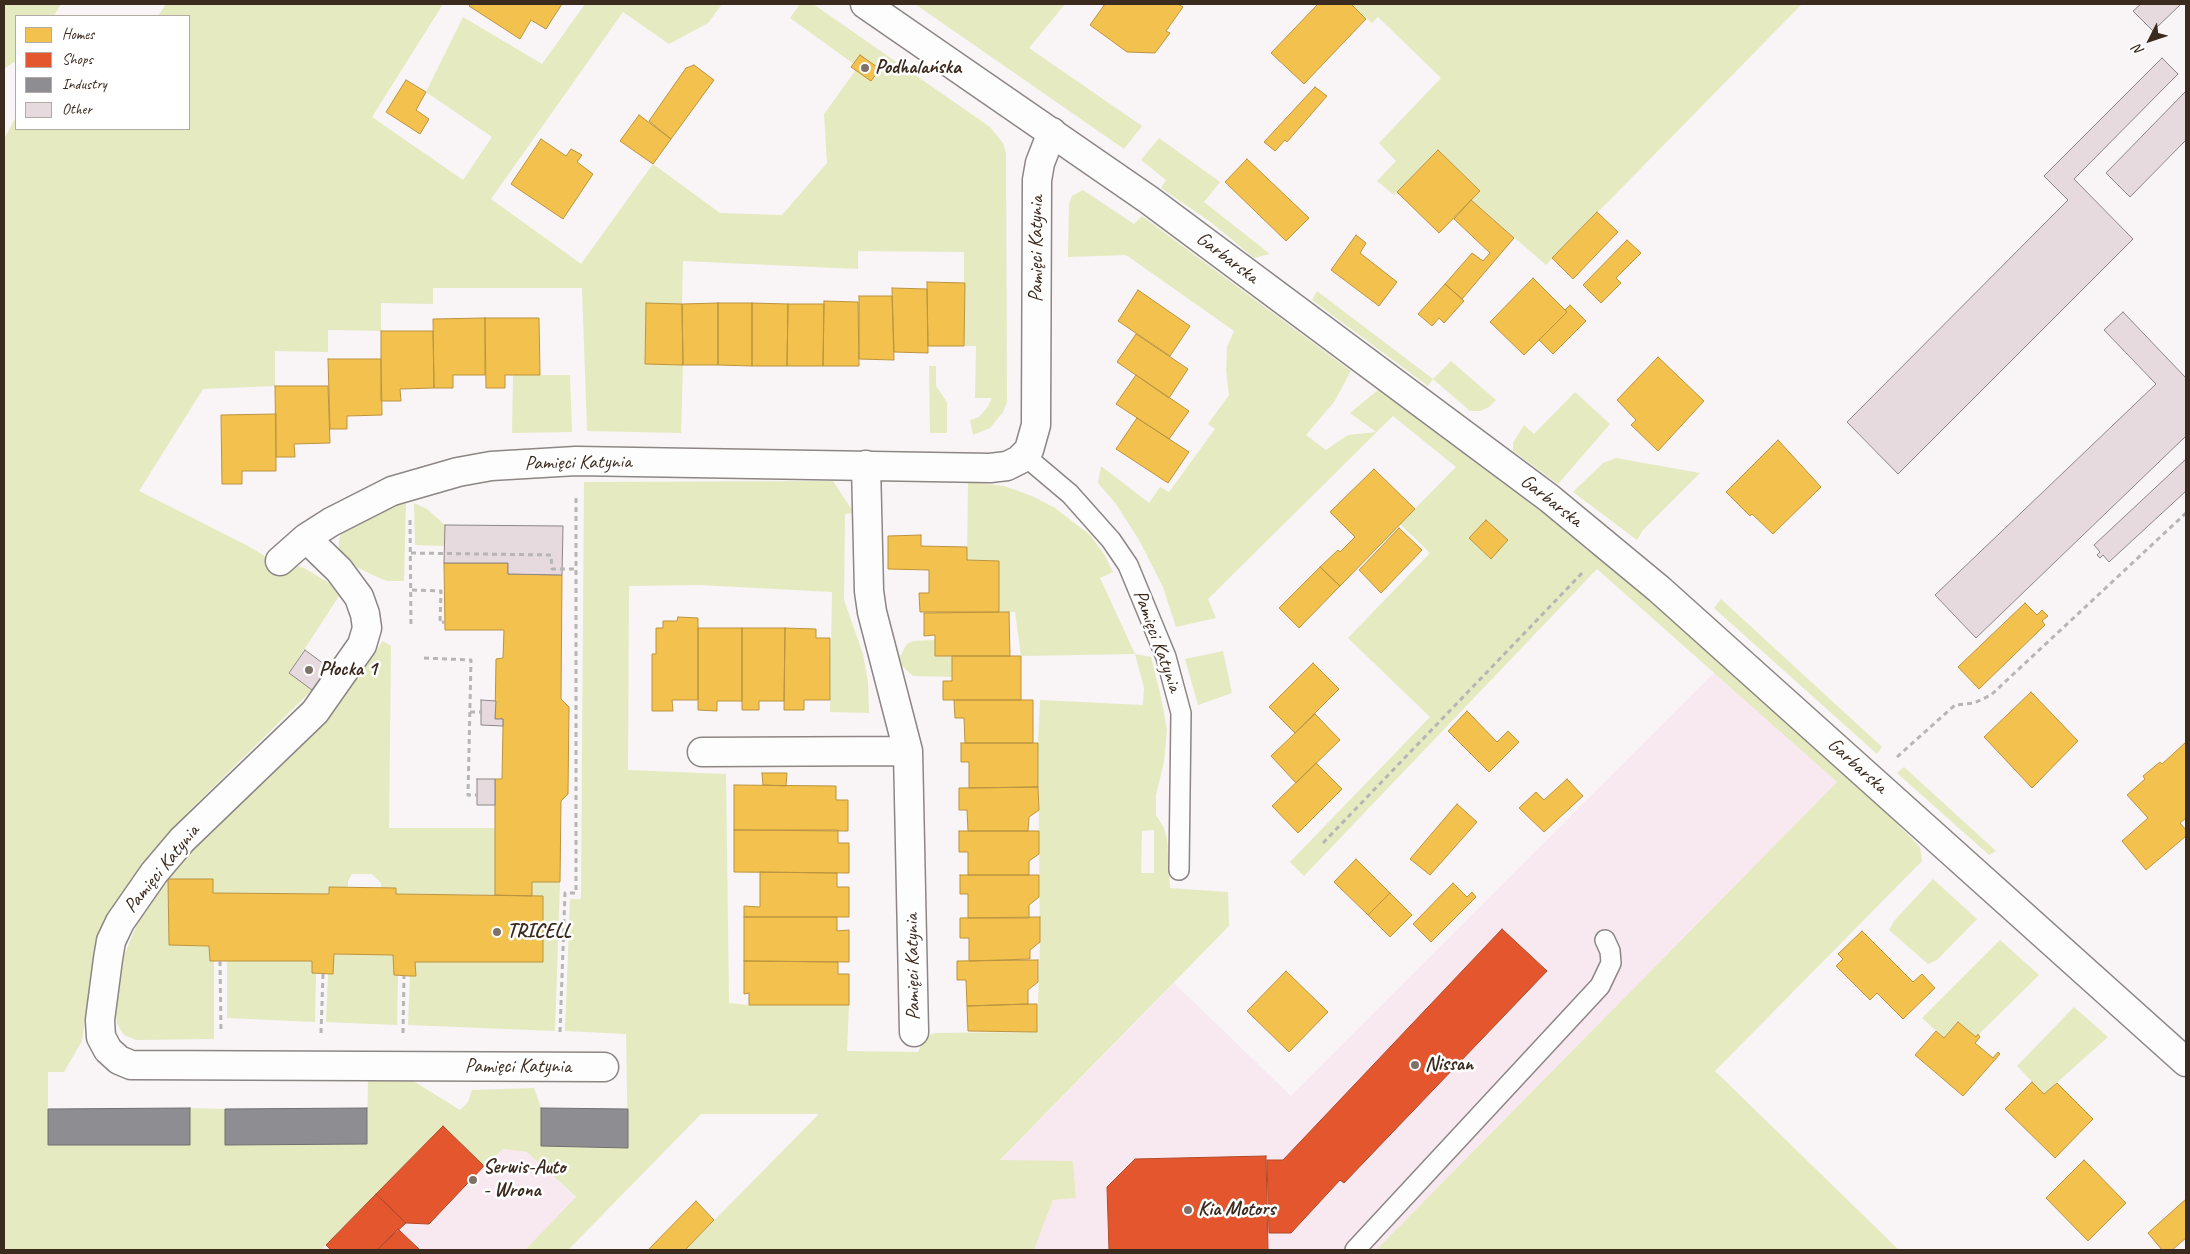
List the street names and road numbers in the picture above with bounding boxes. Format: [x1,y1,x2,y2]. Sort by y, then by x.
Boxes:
street label: Pamięci Katynia [1025,196,1049,302]
street label: Garbarska [1191,227,1263,289]
street label: Pamięci Katynia [524,450,632,476]
street label: Garbarska [1515,469,1587,533]
street label: Pamięci Katynia [1127,587,1187,695]
street label: Garbarska [1822,733,1892,799]
street label: Pamięci Katynia [119,820,205,918]
street label: Pamięci Katynia [900,913,926,1021]
street label: Pamięci Katynia [465,1055,571,1079]

